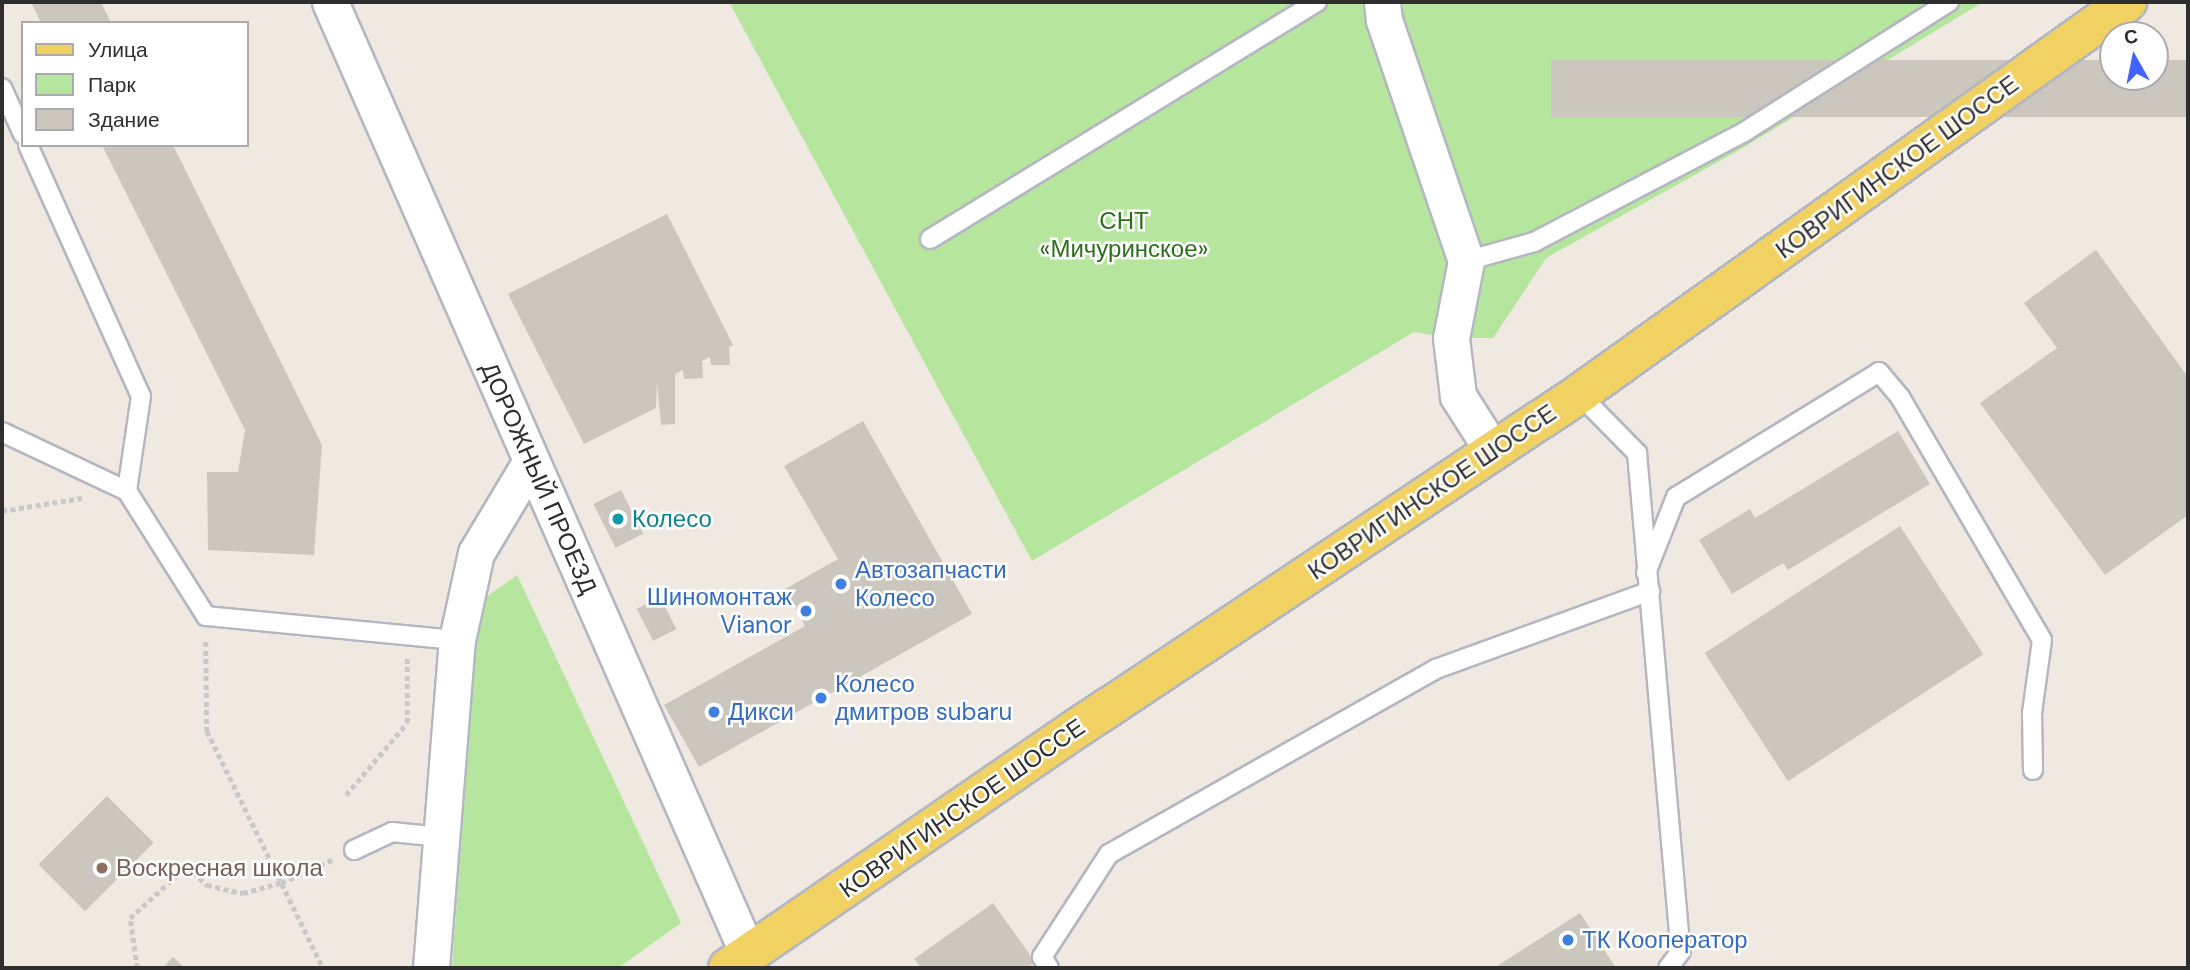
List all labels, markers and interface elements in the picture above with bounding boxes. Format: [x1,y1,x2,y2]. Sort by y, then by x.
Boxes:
legend [21,21,248,147]
north arrow [2099,21,2169,91]
text: С [2122,23,2140,50]
text: Улица [88,36,148,64]
street label: КОВРИГИНСКОЕ ШОССЕ [1770,69,2024,265]
text: Парк [88,71,136,99]
text: Здание [88,106,160,134]
park label: СНТ «Мичуринское» [1040,207,1208,263]
street label: ДОРОЖНЫЙ ПРОЕЗД [475,358,603,598]
street label: КОВРИГИНСКОЕ ШОССЕ [1303,398,1561,586]
place label: Колесо [632,505,712,533]
marker: Колесо [610,511,626,527]
place label: Автозапчасти Колесо [855,556,1007,612]
marker: Автозапчасти Колесо [833,576,849,592]
place label: Шиномонтаж Vianor [647,583,792,639]
marker: Шиномонтаж Vianor [798,603,814,619]
place label: Колесо дмитров subaru [835,670,1012,726]
marker: Колесо дмитров subaru [813,690,829,706]
place label: Дикси [728,698,794,726]
marker: Дикси [706,704,722,720]
street label: КОВРИГИНСКОЕ ШОССЕ [834,712,1090,904]
place label: Воскресная школа [116,854,323,882]
marker: Воскресная школа [94,860,110,876]
place label: ТК Кооператор [1582,926,1748,954]
marker: ТК Кооператор [1560,932,1576,948]

